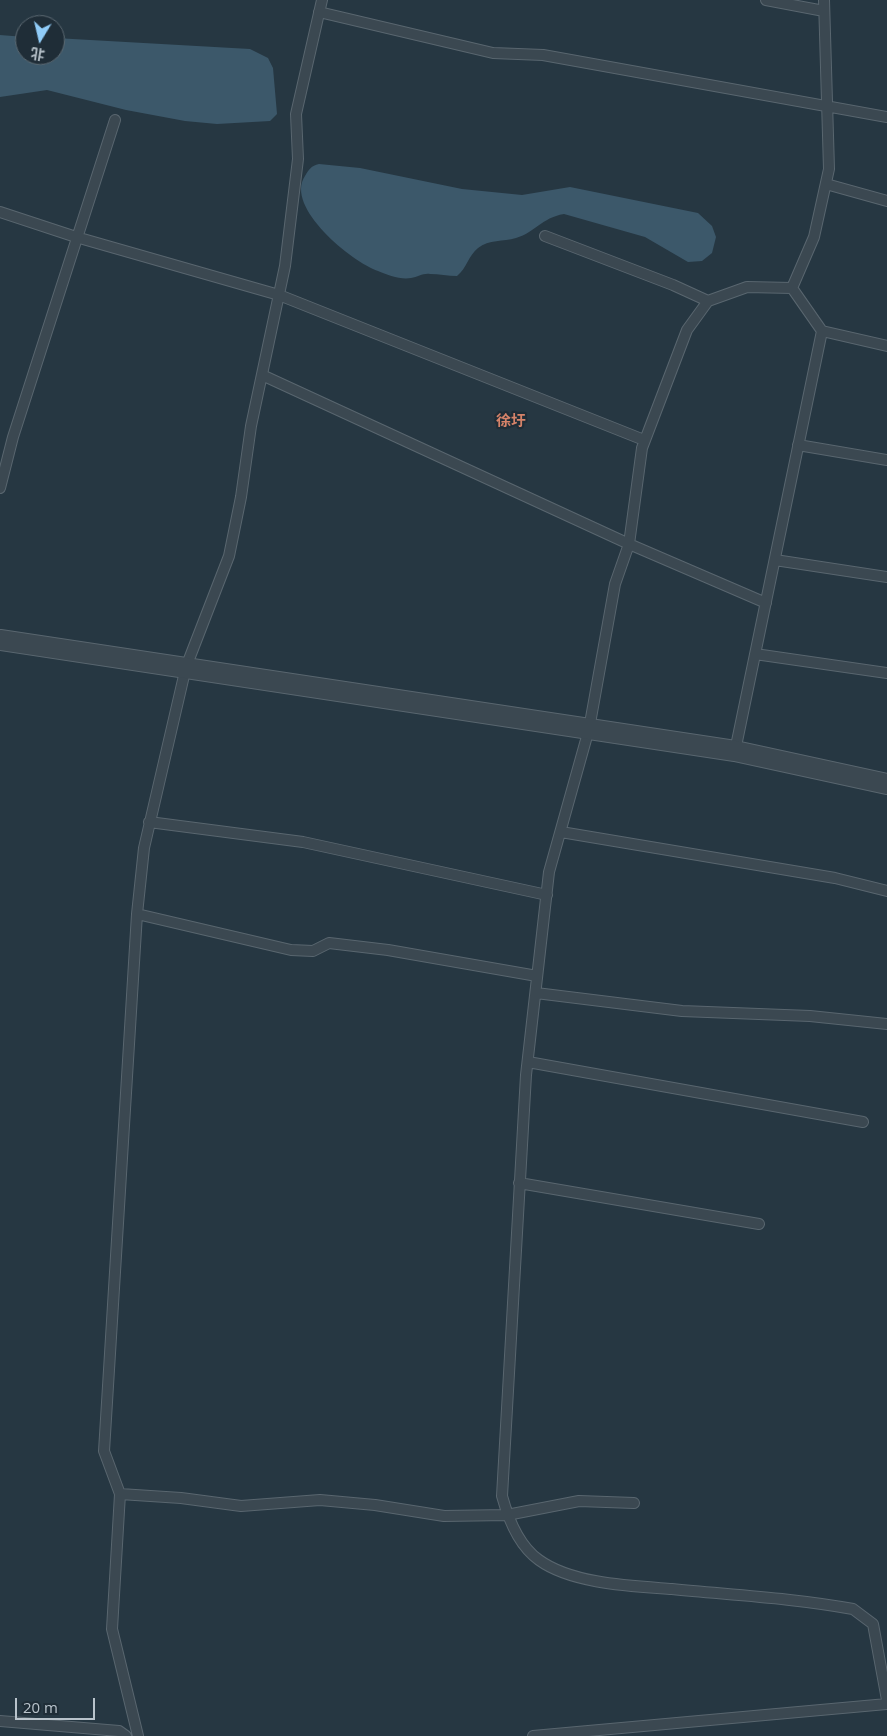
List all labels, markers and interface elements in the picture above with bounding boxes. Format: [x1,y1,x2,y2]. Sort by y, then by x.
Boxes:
north arrow [15,15,65,65]
text: 北 [29,44,46,65]
district label: 徐圩 [496,413,526,431]
scale bar [18,1688,98,1720]
text: 20 m [23,1697,58,1717]

